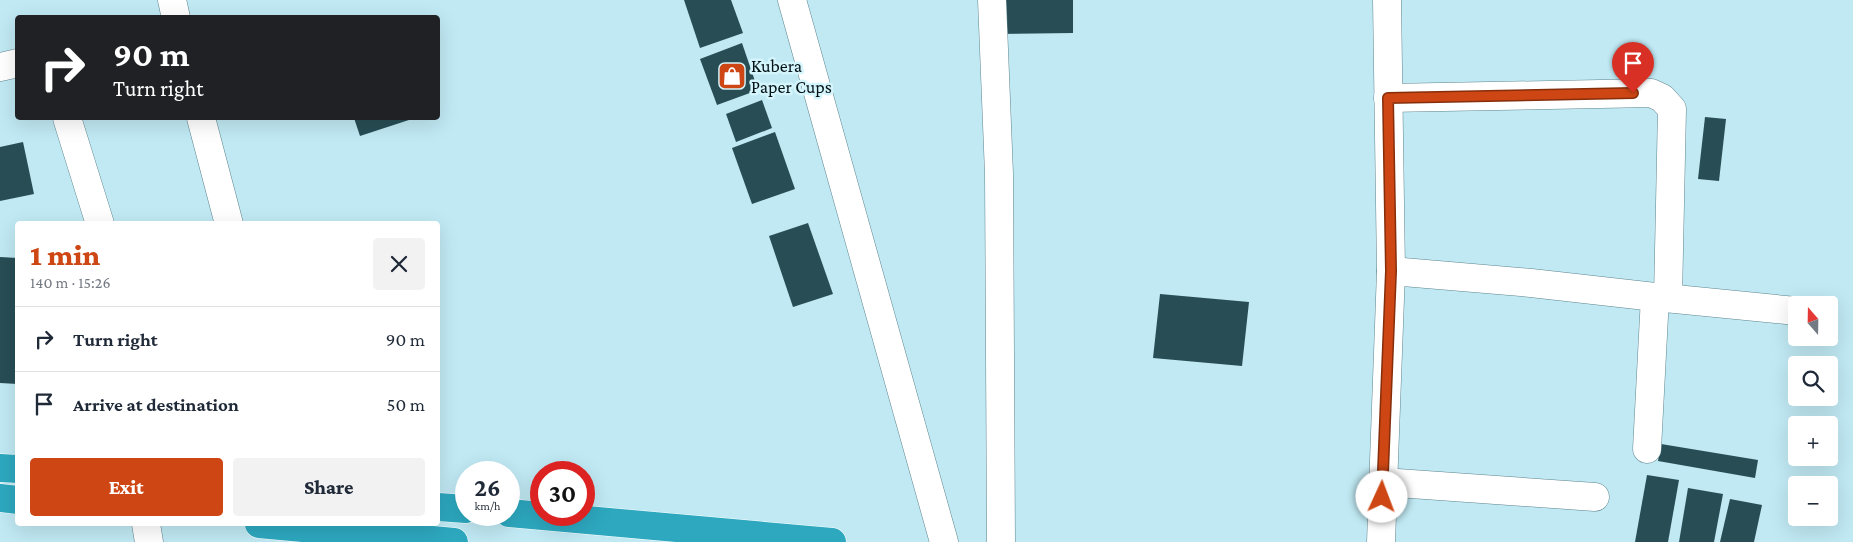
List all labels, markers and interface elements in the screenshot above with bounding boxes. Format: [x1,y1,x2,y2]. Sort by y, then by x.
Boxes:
icon: right [30,35,95,100]
text: 90 m [113,35,190,74]
pin [1612,42,1654,93]
icon: arrive [1619,49,1647,77]
place label: Kubera Paper Cups [751,56,832,97]
shop icon: Kubera Paper Cups [717,61,747,91]
text: Turn right [113,76,204,101]
text: 1 min [30,238,100,271]
button: close [373,238,425,290]
text: 140 m · 15:26 [30,274,111,291]
north arrow [1788,296,1838,346]
map controls [1788,296,1838,526]
icon: right [30,325,58,353]
text: Turn right [73,329,158,350]
text: 90 m [386,329,425,350]
button: search [1788,356,1838,406]
icon: arrive [30,390,58,418]
text: Arrive at destination [73,394,239,415]
text: 50 m [386,394,425,415]
button: + [1788,416,1838,466]
button: Exit [30,458,223,516]
button: Share [233,458,425,516]
speed limit sign: 30 [530,461,595,526]
position arrow [1355,470,1407,522]
text: 26 [474,474,501,501]
button: − [1788,476,1838,526]
text: km/h [475,499,500,513]

